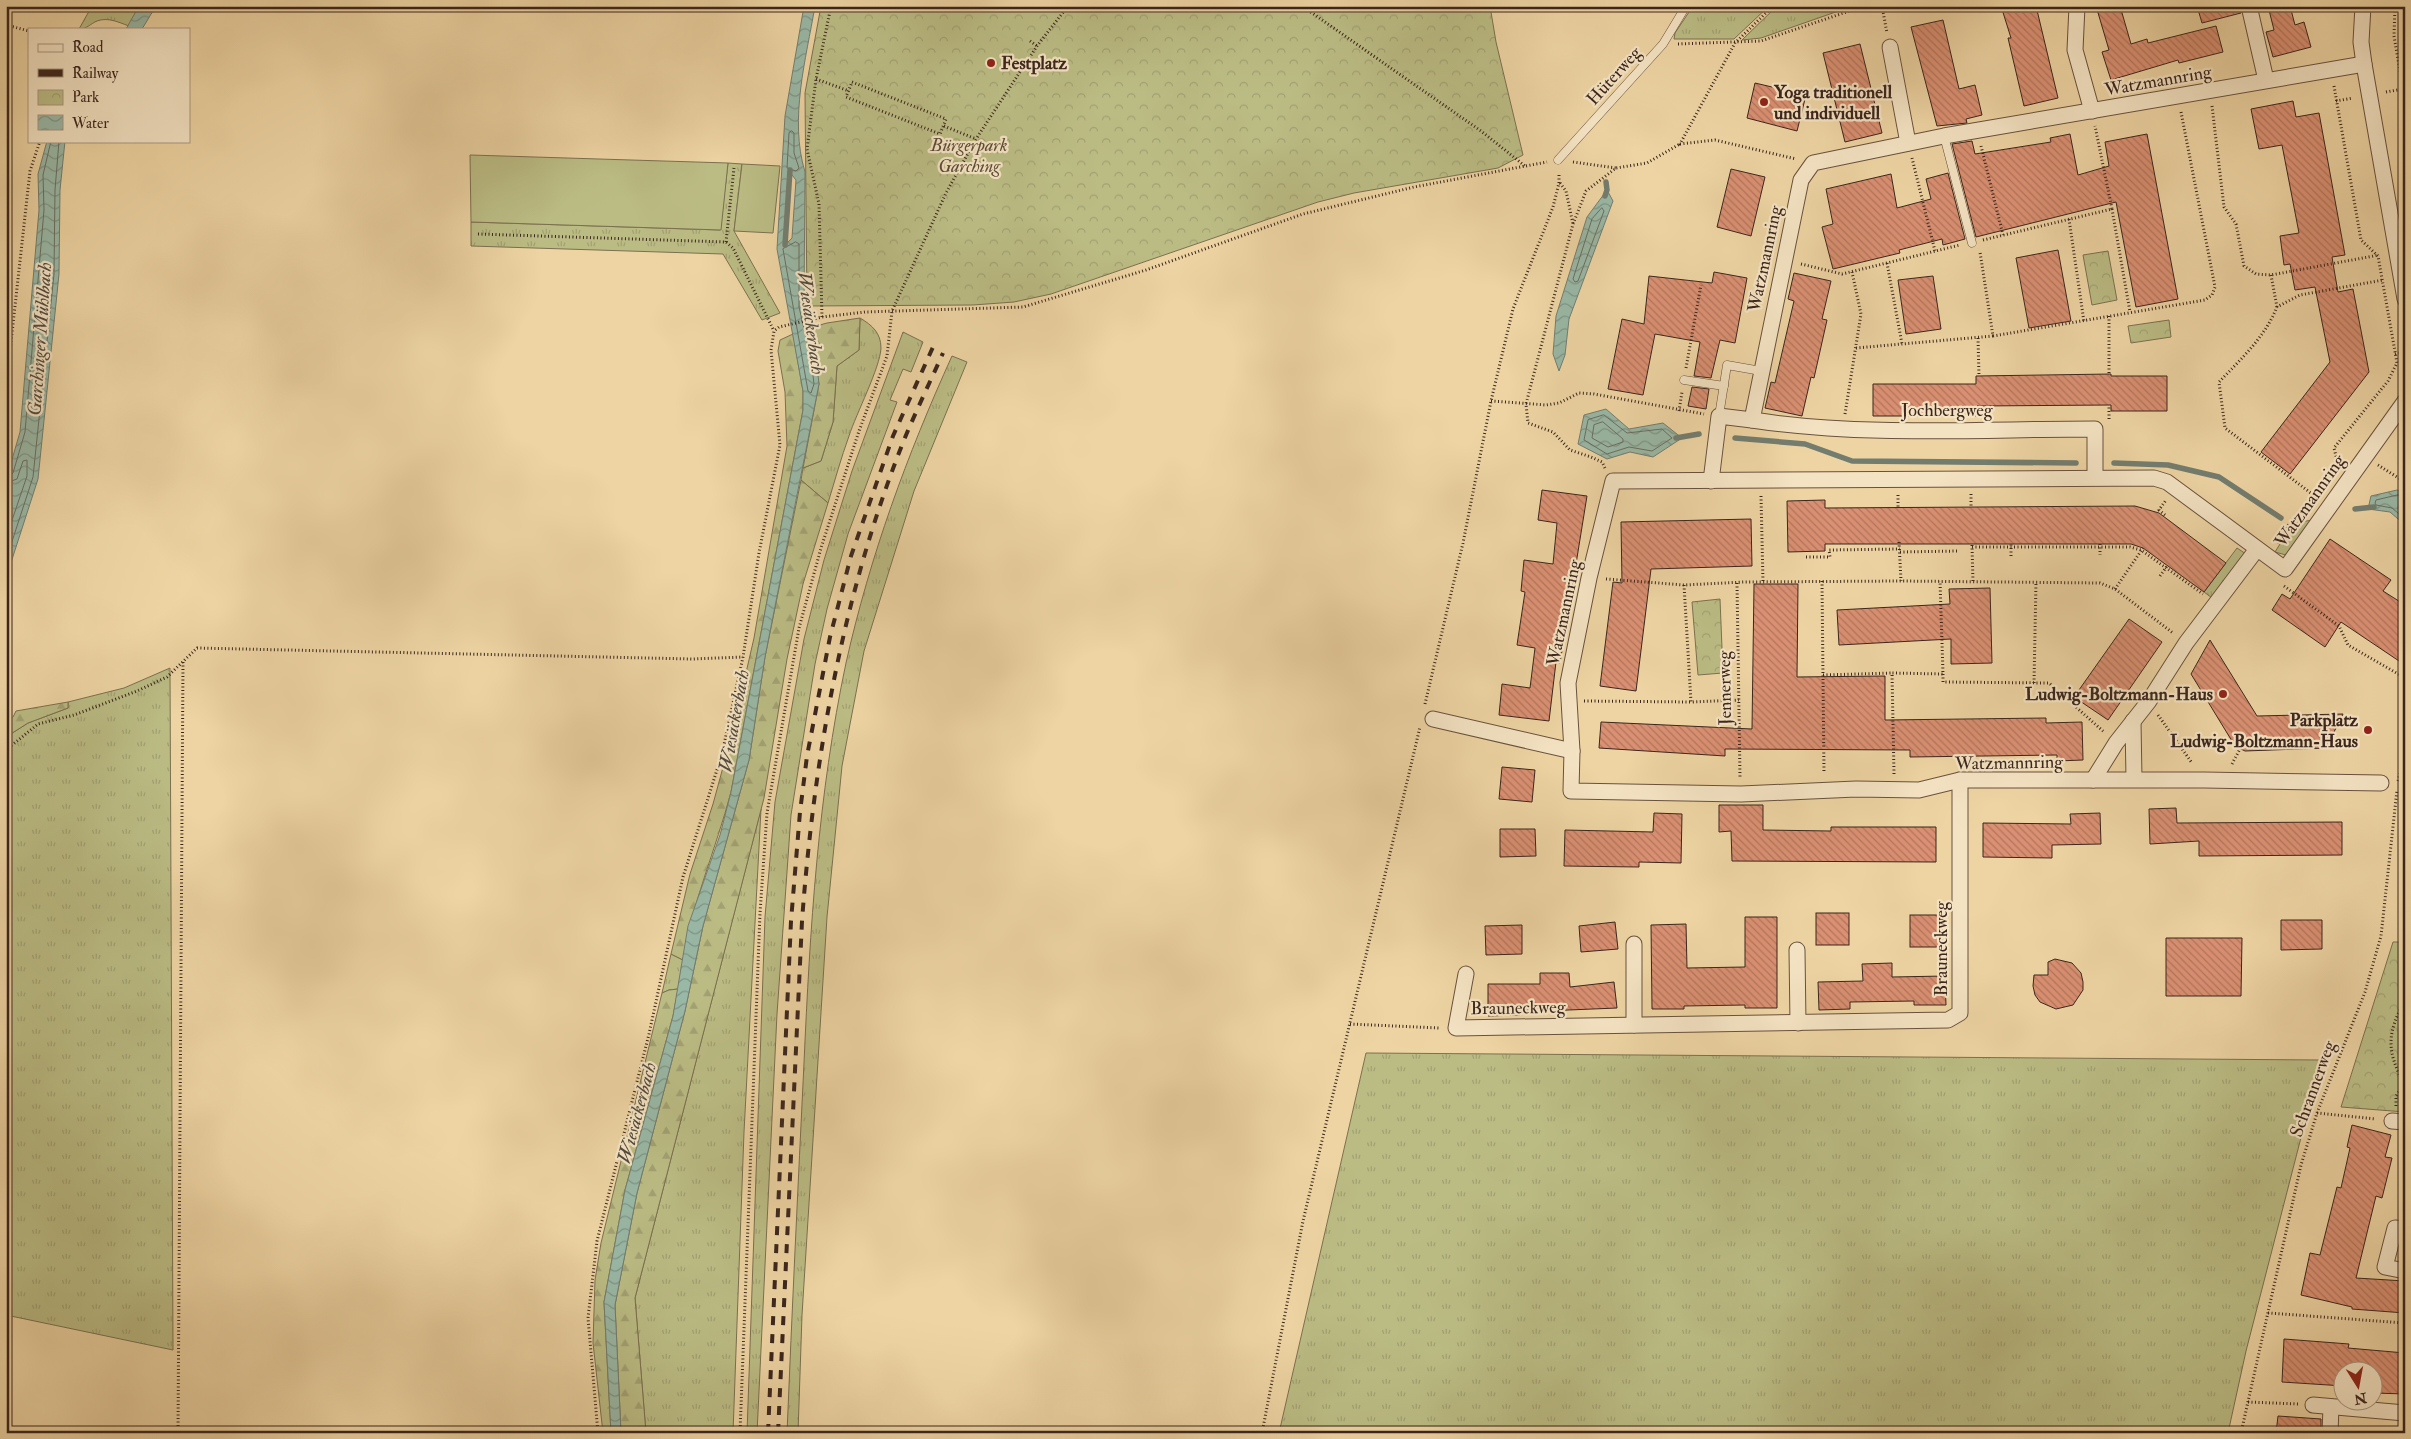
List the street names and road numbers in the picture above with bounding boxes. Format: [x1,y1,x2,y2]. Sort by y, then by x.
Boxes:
street label: Hüterweg [1582,41,1647,110]
street label: Watzmannring [2102,60,2214,102]
street label: Watzmannring [1742,203,1788,315]
street label: Jochbergweg [1900,399,1994,422]
street label: Watzmannring [2269,449,2351,553]
street label: Watzmannring [1541,557,1587,669]
street label: Jennerweg [1713,649,1737,727]
street label: Watzmannring [1954,751,2064,775]
street label: Brauneckweg [1930,900,1953,997]
street label: Brauneckweg [1470,996,1567,1020]
street label: Schrannerweg [2285,1037,2341,1140]

